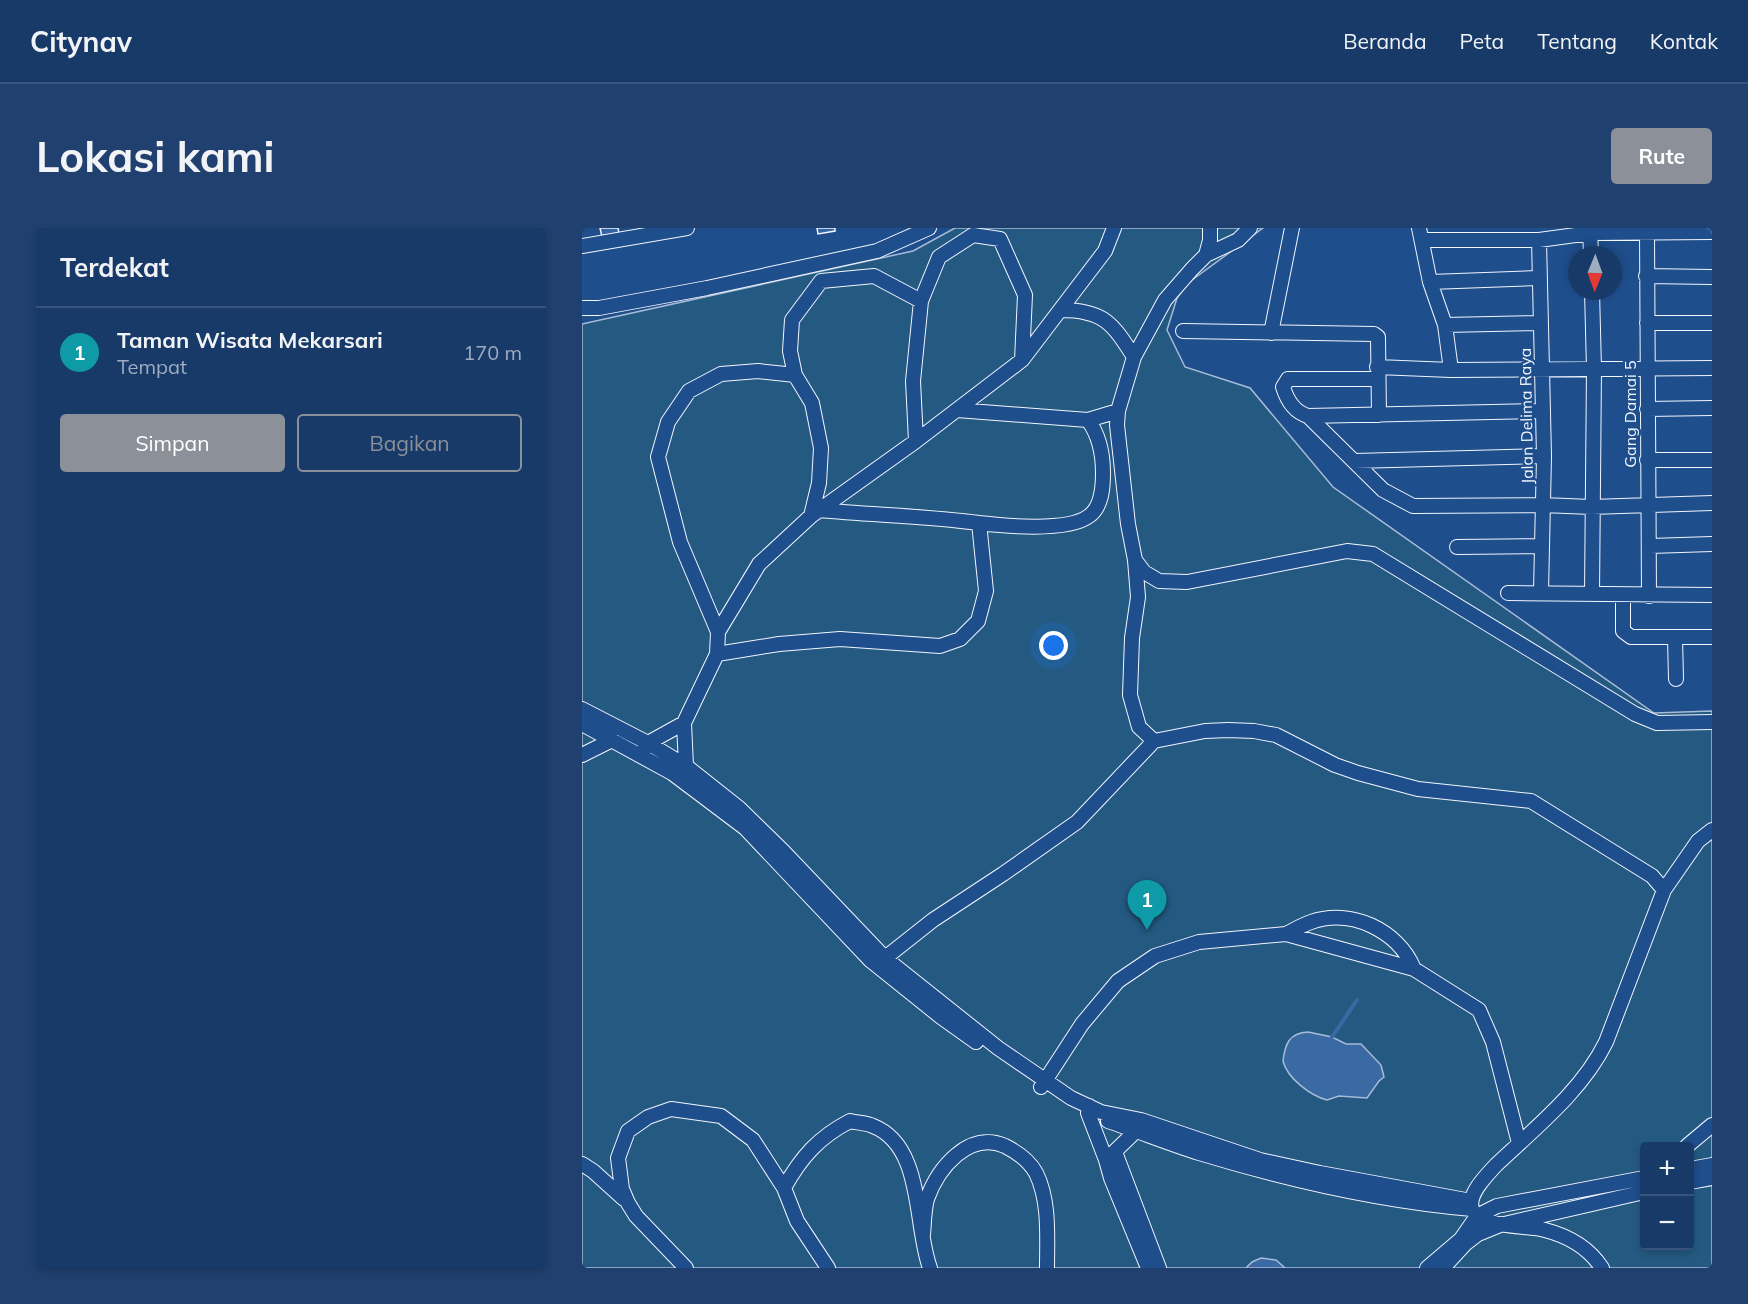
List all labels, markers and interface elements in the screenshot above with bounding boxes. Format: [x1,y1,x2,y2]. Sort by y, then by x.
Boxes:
text: Citynav [30,24,132,59]
text: Beranda [1343,28,1427,54]
text: Peta [1460,28,1504,54]
text: Tentang [1537,28,1617,54]
text: Kontak [1650,28,1718,54]
button: Rute [1611,128,1712,184]
text: Lokasi kami [36,130,274,183]
north arrow [1568,246,1622,300]
text: Terdekat [60,251,169,284]
text: Taman Wisata Mekarsari [117,326,383,354]
text: 1 [74,340,86,365]
text: 170 m [463,340,522,365]
street label: Jalan Delima Raya [1515,348,1537,484]
text: Tempat [117,354,187,379]
street label: Gang Damai 5 [1620,360,1640,468]
button: Simpan [60,414,285,472]
button: Bagikan [297,414,522,472]
your location [1039,631,1068,660]
pin: 1 [1128,880,1166,930]
map controls [1640,1142,1694,1250]
button: + [1640,1142,1694,1196]
button: − [1640,1196,1694,1250]

